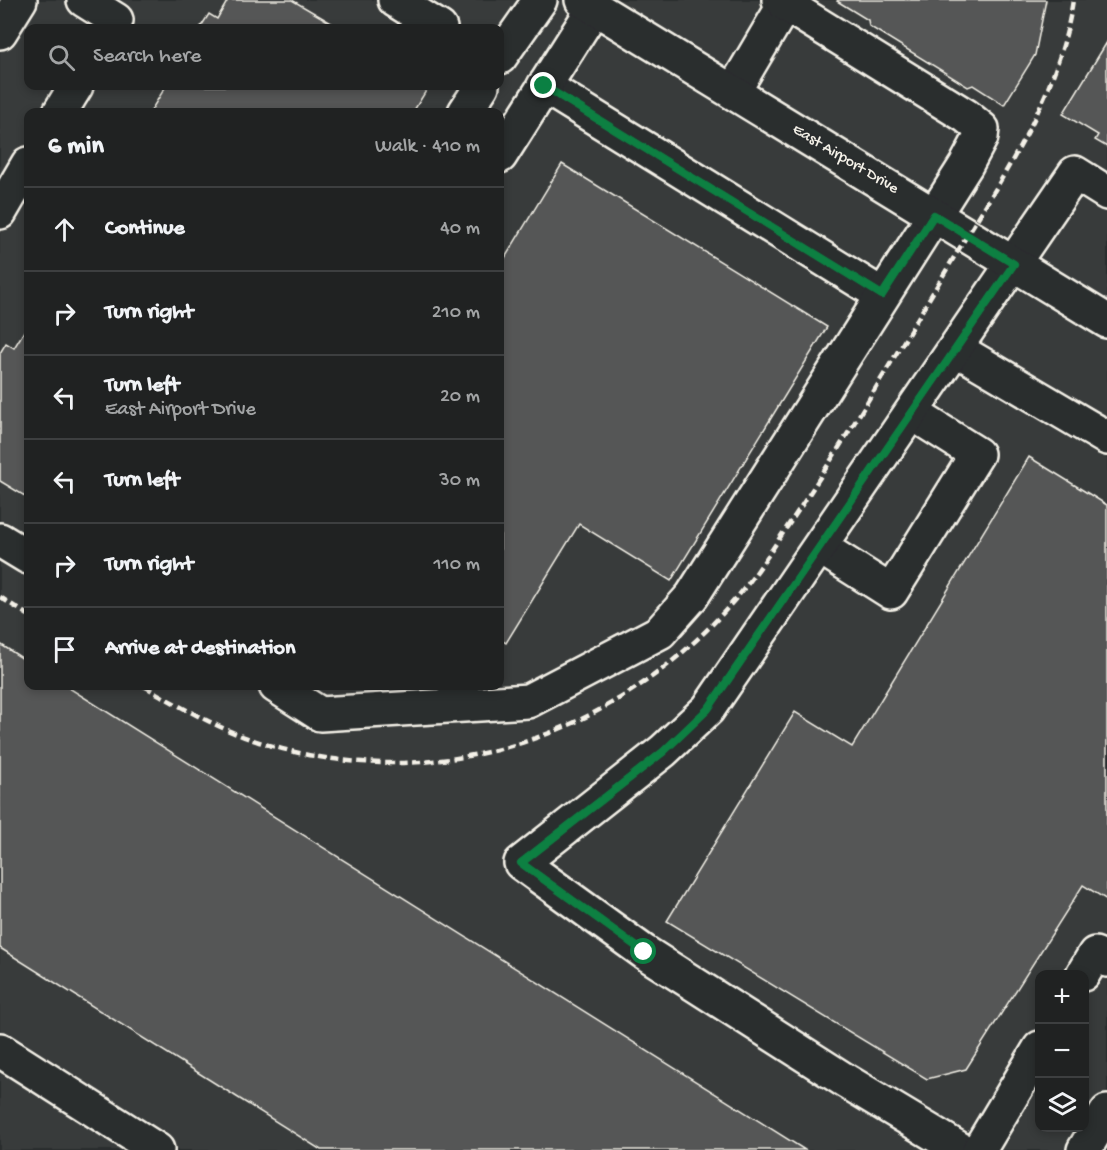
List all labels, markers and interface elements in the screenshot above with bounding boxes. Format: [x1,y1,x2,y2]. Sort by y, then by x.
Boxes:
search box [24,24,504,90]
icon: search [45,41,78,74]
text: Search here [93,44,201,70]
route end [530,72,556,98]
street label: East Airport Drive [788,121,902,200]
text: 6 min [48,132,104,163]
text: Walk · 410 m [375,136,480,159]
icon: ahead [48,213,81,246]
text: Continue [105,216,185,242]
text: 40 m [440,218,480,241]
icon: right [48,297,81,330]
text: Turn right [105,300,193,326]
text: 210 m [432,302,480,325]
text: Turn left [105,373,179,399]
icon: left [48,381,81,414]
text: 20 m [440,386,480,409]
text: East Airport Drive [105,399,256,422]
icon: left [48,465,81,498]
text: Turn left [105,468,179,494]
text: 30 m [439,470,480,493]
icon: right [48,549,81,582]
text: Turn right [105,552,193,578]
text: 110 m [434,554,480,577]
icon: arrive [48,633,81,666]
text: Arrive at destination [105,636,295,662]
route start [630,938,656,964]
map controls [1035,970,1089,1132]
button: + [1035,970,1089,1024]
button: − [1035,1024,1089,1078]
button: layers [1035,1078,1089,1132]

